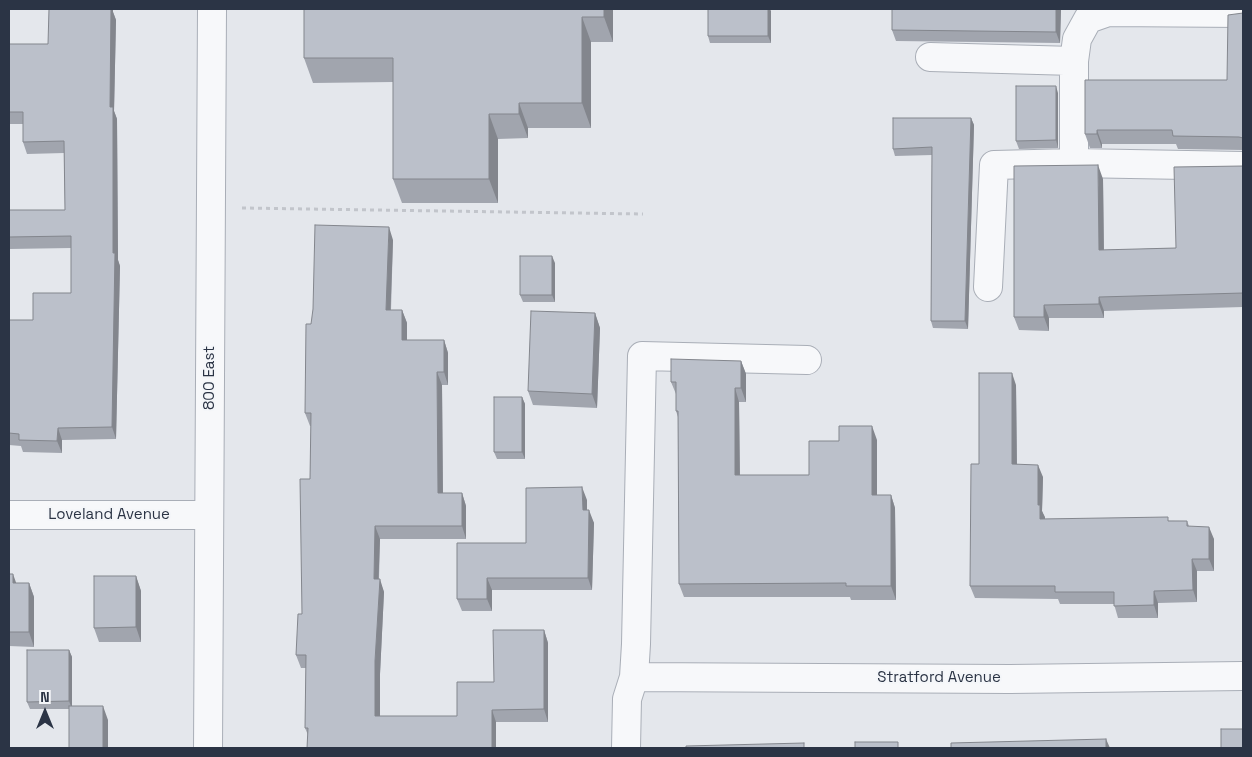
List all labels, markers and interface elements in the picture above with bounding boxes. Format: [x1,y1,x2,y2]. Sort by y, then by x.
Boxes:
street label: 800 East [201,346,219,410]
street label: Loveland Avenue [48,506,170,524]
street label: Stratford Avenue [877,669,1001,687]
north arrow [20,687,70,737]
text: N [40,688,50,706]

